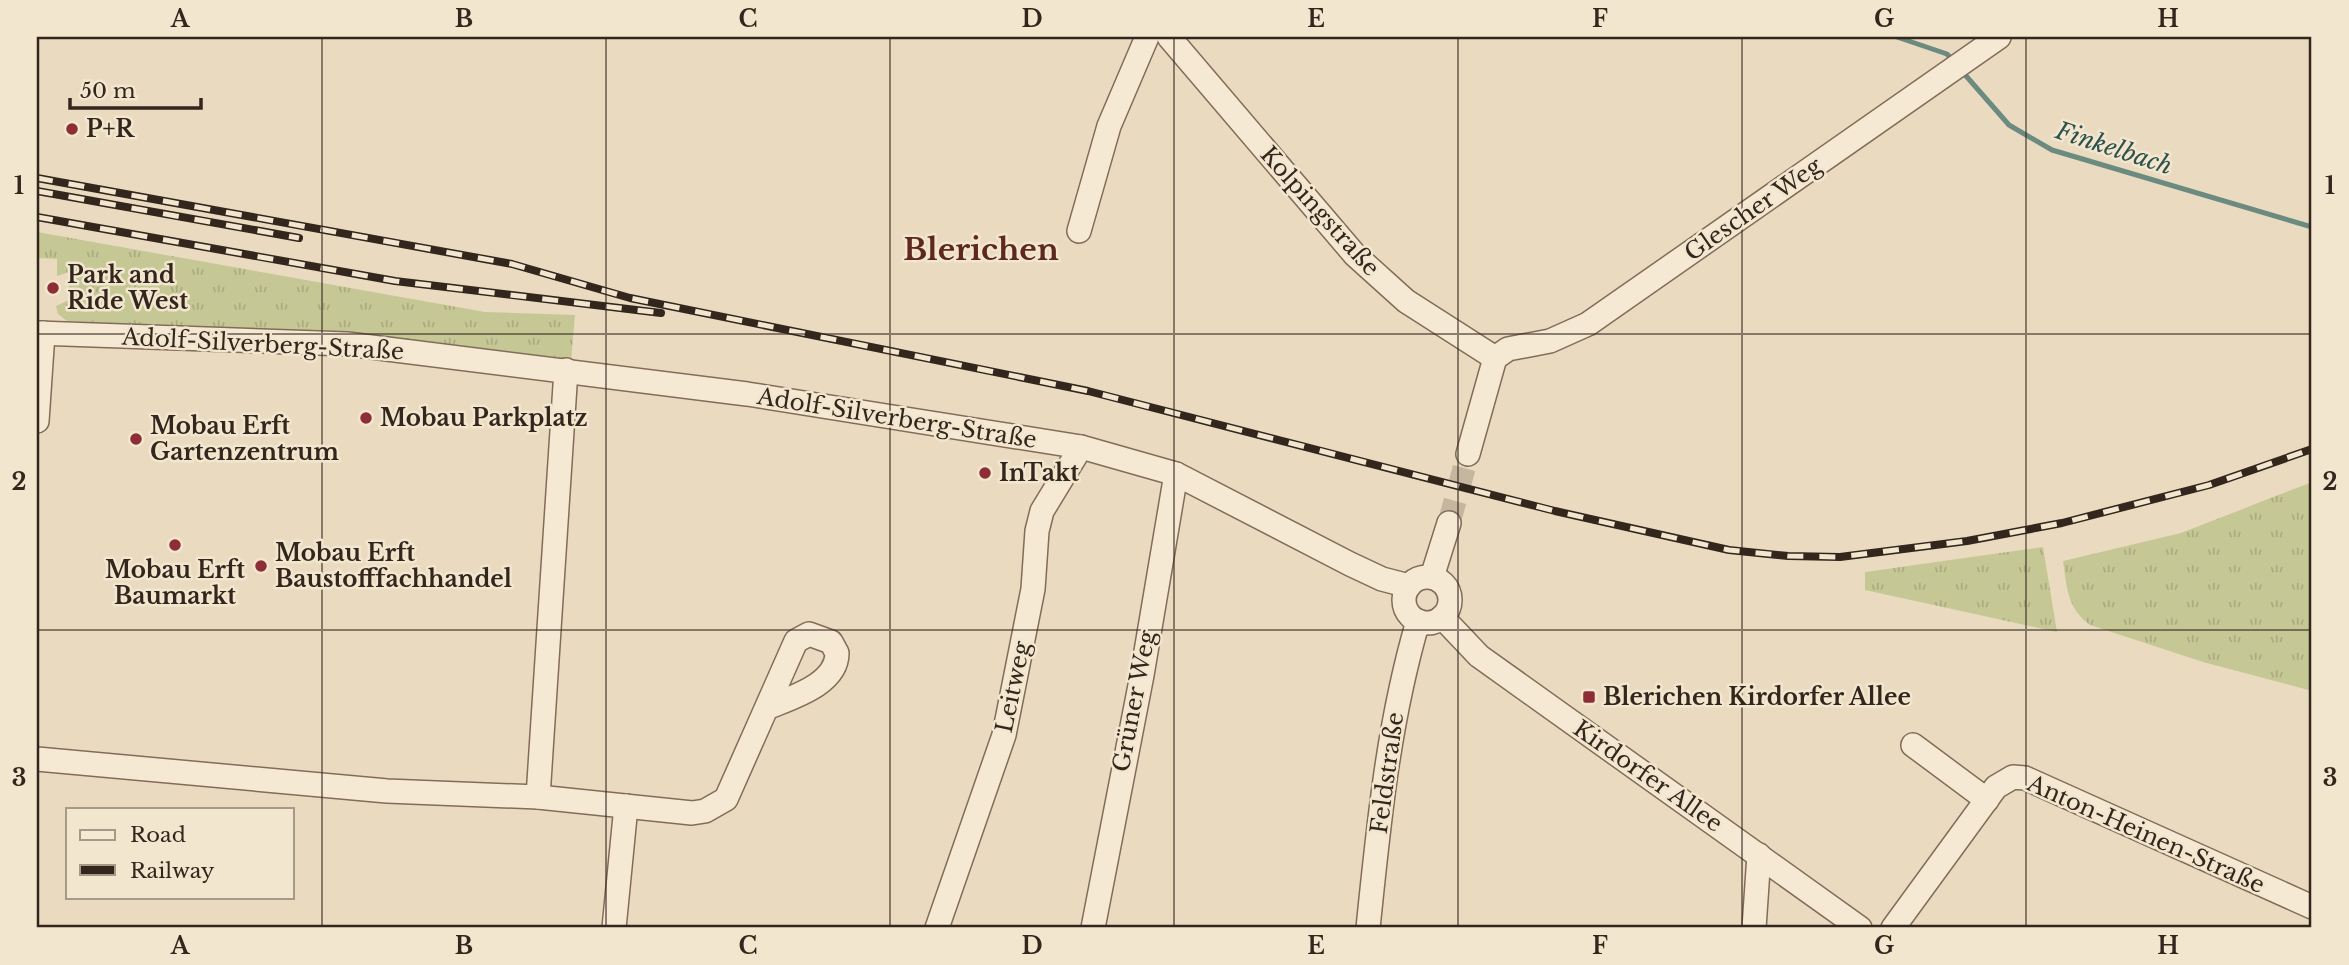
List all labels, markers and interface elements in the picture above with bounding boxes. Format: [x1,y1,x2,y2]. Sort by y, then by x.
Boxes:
text: A [170,5,191,33]
text: B [455,5,473,33]
text: C [739,5,757,33]
text: D [1021,5,1043,33]
text: E [1307,5,1325,33]
text: F [1592,5,1608,33]
text: G [1874,5,1894,33]
text: H [2157,5,2179,33]
scale bar [70,66,201,110]
text: 50 m [80,78,136,104]
place label: P+R [86,115,135,143]
water label: Finkelbach [2051,115,2176,180]
marker: P+R [64,121,80,137]
street label: Kolpingstraße [1255,140,1385,282]
street label: Glescher Weg [1679,151,1827,267]
text: 1 [14,172,24,200]
text: 1 [2325,172,2335,200]
district label: Blerichen [903,231,1059,268]
place label: Park and Ride West [67,261,188,315]
marker: Park and Ride West [45,280,61,296]
street label: Adolf-Silverberg-Straße [120,323,405,365]
street label: Adolf-Silverberg-Straße [754,382,1039,454]
place label: Mobau Parkplatz [380,404,588,432]
marker: Mobau Parkplatz [358,410,374,426]
place label: Mobau Erft Gartenzentrum [150,412,340,466]
marker: Mobau Erft Gartenzentrum [128,431,144,447]
place label: InTakt [999,459,1079,487]
marker: InTakt [977,465,993,481]
text: 2 [12,468,26,496]
text: 2 [2323,468,2337,496]
marker: Mobau Erft Baumarkt [167,537,183,553]
place label: Mobau Erft Baustofffachhandel [275,539,512,593]
place label: Mobau Erft Baumarkt [105,556,245,610]
marker: Mobau Erft Baustofffachhandel [253,558,269,574]
street label: Grüner Weg [1107,628,1161,774]
street label: Leitweg [990,639,1036,735]
place label: Blerichen Kirdorfer Allee [1603,683,1911,711]
marker: Blerichen Kirdorfer Allee [1581,689,1597,705]
street label: Feldstraße [1365,710,1409,836]
street label: Kirdorfer Allee [1568,714,1728,838]
text: 3 [12,764,26,792]
text: 3 [2323,764,2337,792]
street label: Anton-Heinen-Straße [2022,769,2269,899]
legend [66,808,294,898]
text: Road [130,822,186,848]
text: Railway [130,858,215,884]
text: A [170,932,191,960]
text: B [455,932,473,960]
text: C [739,932,757,960]
text: D [1021,932,1043,960]
text: E [1307,932,1325,960]
text: F [1592,932,1608,960]
text: G [1874,932,1894,960]
text: H [2157,932,2179,960]

